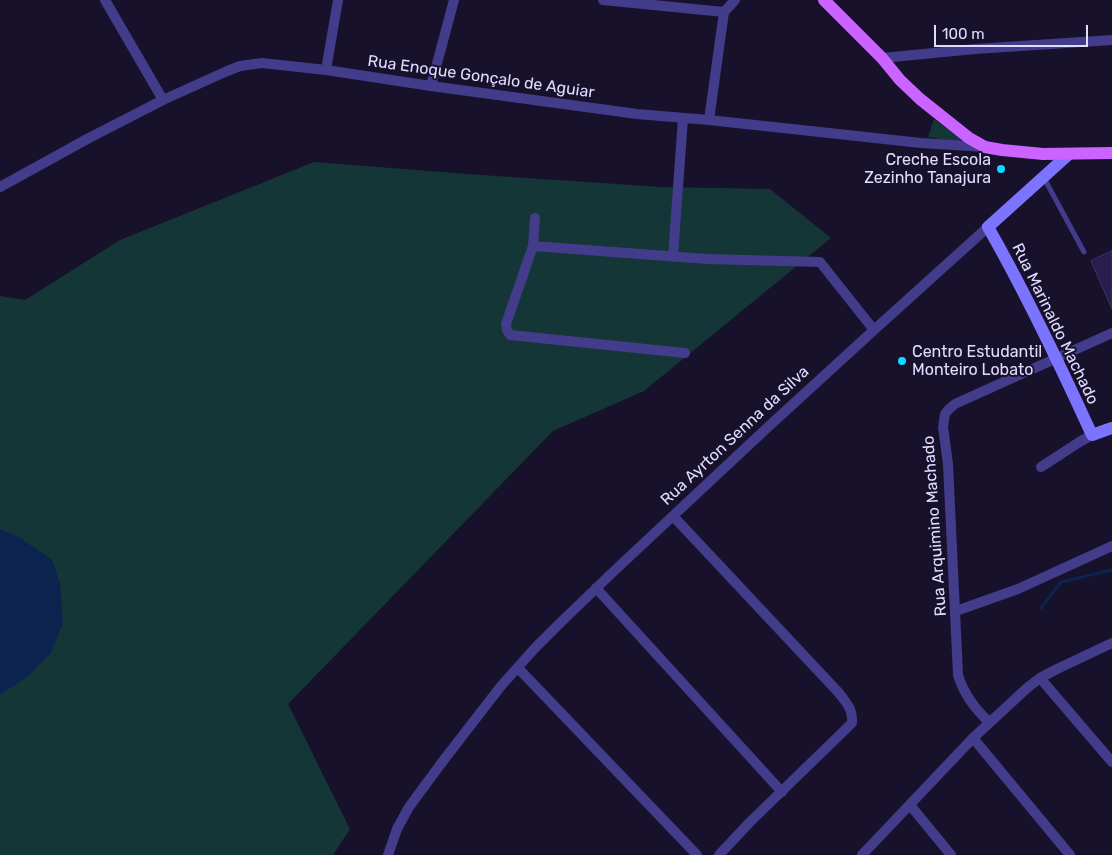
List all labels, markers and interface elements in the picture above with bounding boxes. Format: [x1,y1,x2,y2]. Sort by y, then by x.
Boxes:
scale bar [937,15,1091,47]
text: 100 m [942,25,984,43]
street label: Rua Enoque Gonçalo de Aguiar [366,52,596,102]
place label: Creche Escola Zezinho Tanajura [864,150,991,188]
marker: Creche Escola Zezinho Tanajura [995,163,1007,175]
street label: Rua Marinaldo Machado [1008,240,1102,408]
place label: Centro Estudantil Monteiro Lobato [912,342,1042,380]
marker: Centro Estudantil Monteiro Lobato [896,355,908,367]
street label: Rua Ayrton Senna da Silva [657,362,813,510]
street label: Rua Arquimino Machado [919,435,951,617]

